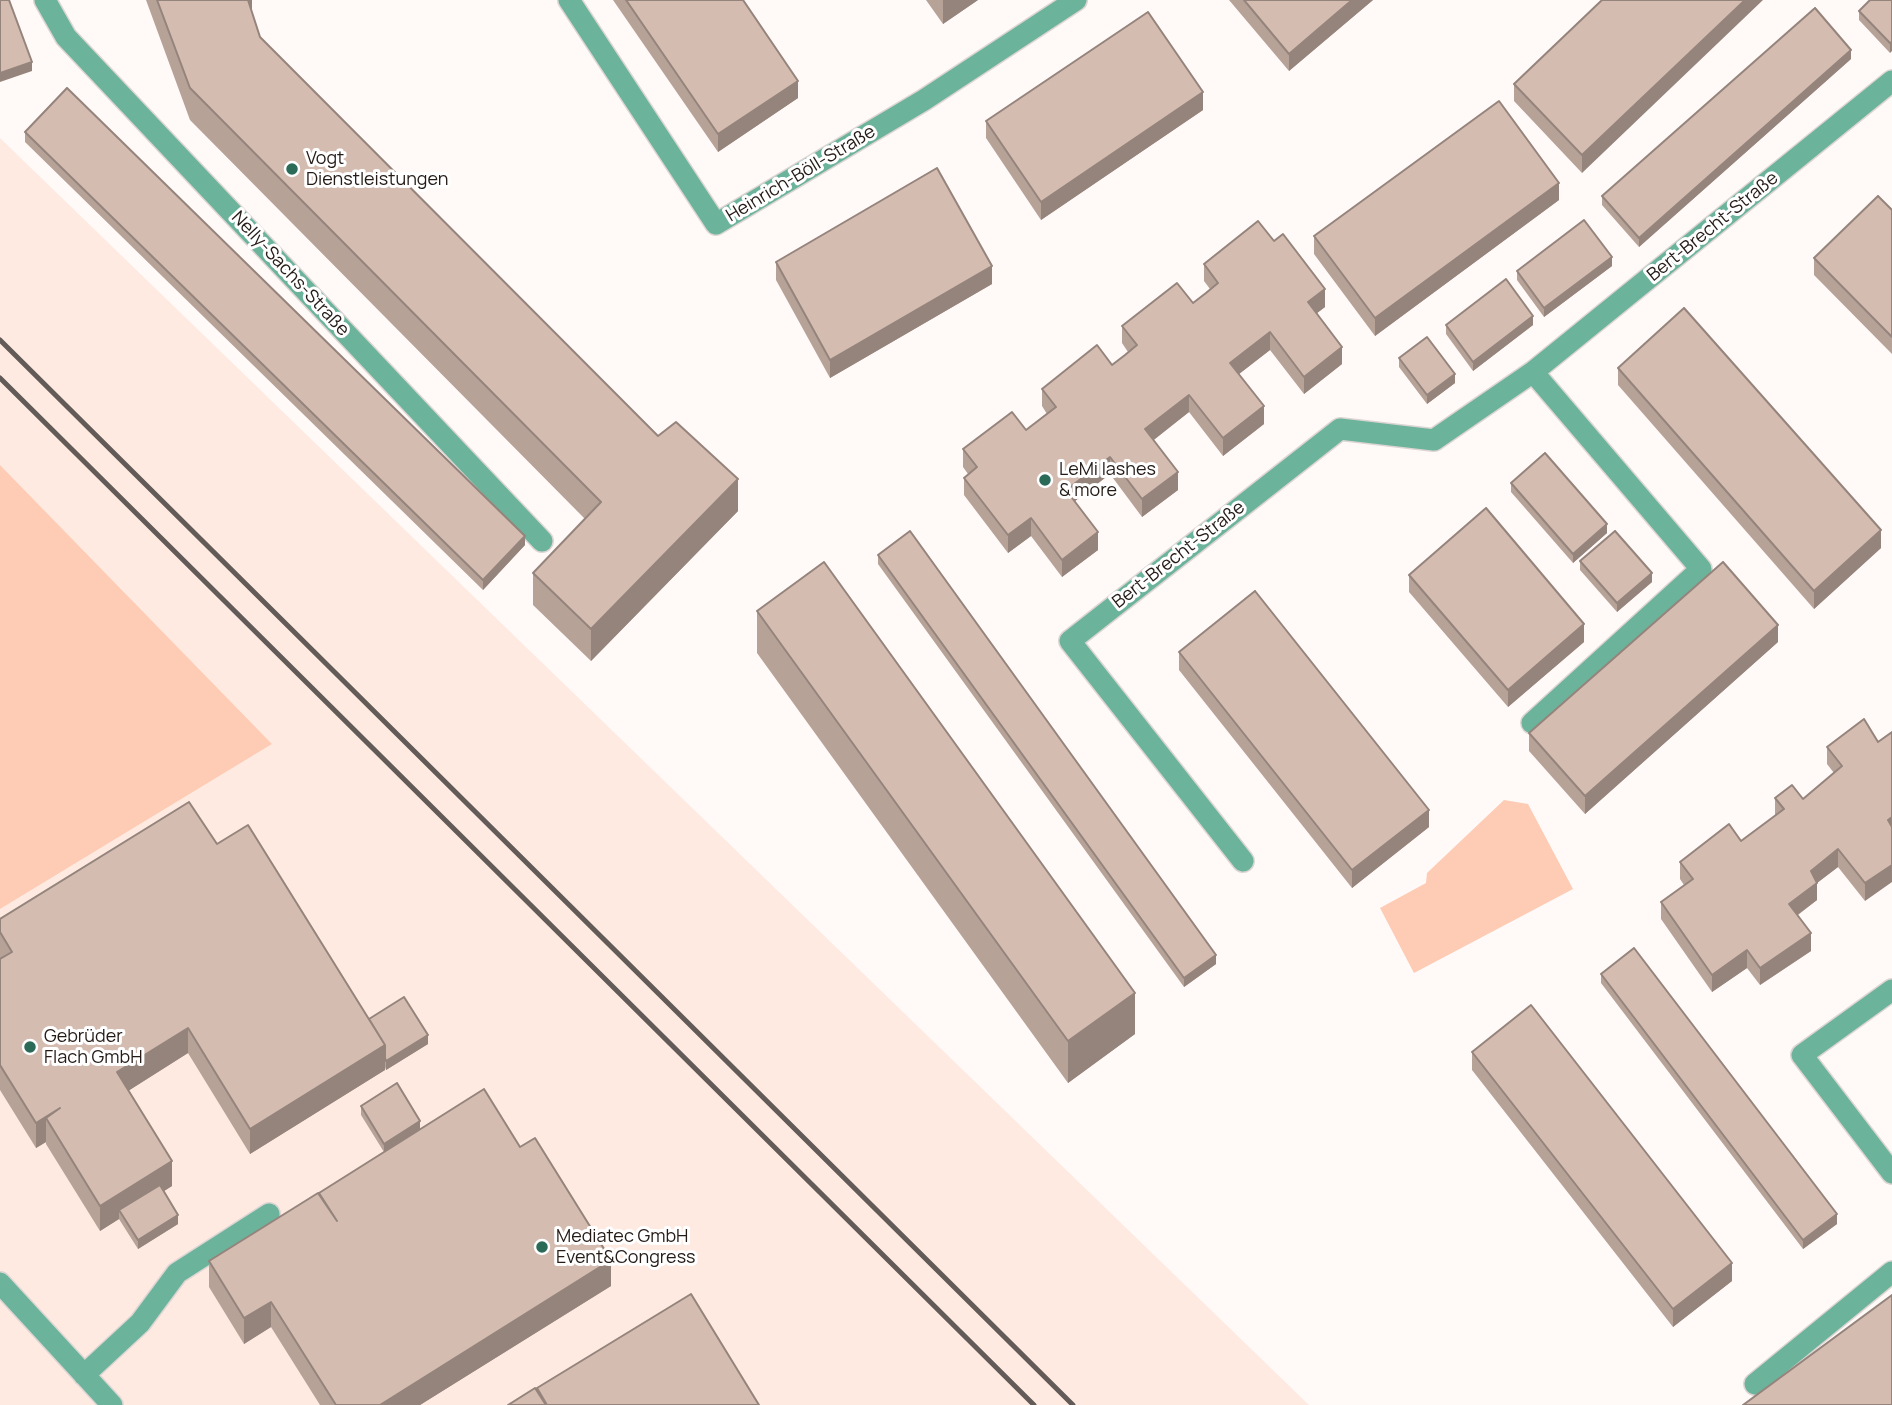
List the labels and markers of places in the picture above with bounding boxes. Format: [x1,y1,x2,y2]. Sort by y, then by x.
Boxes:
place label: Vogt Dienstleistungen [306,148,448,190]
marker: Vogt Dienstleistungen [284,161,300,177]
place label: LeMi lashes & more [1059,459,1156,502]
marker: LeMi lashes & more [1037,472,1053,488]
place label: Gebrüder Flach GmbH [44,1026,142,1068]
marker: Gebrüder Flach GmbH [22,1039,38,1055]
place label: Mediatec GmbH Event&Congress [556,1226,696,1268]
marker: Mediatec GmbH Event&Congress [534,1239,550,1255]

